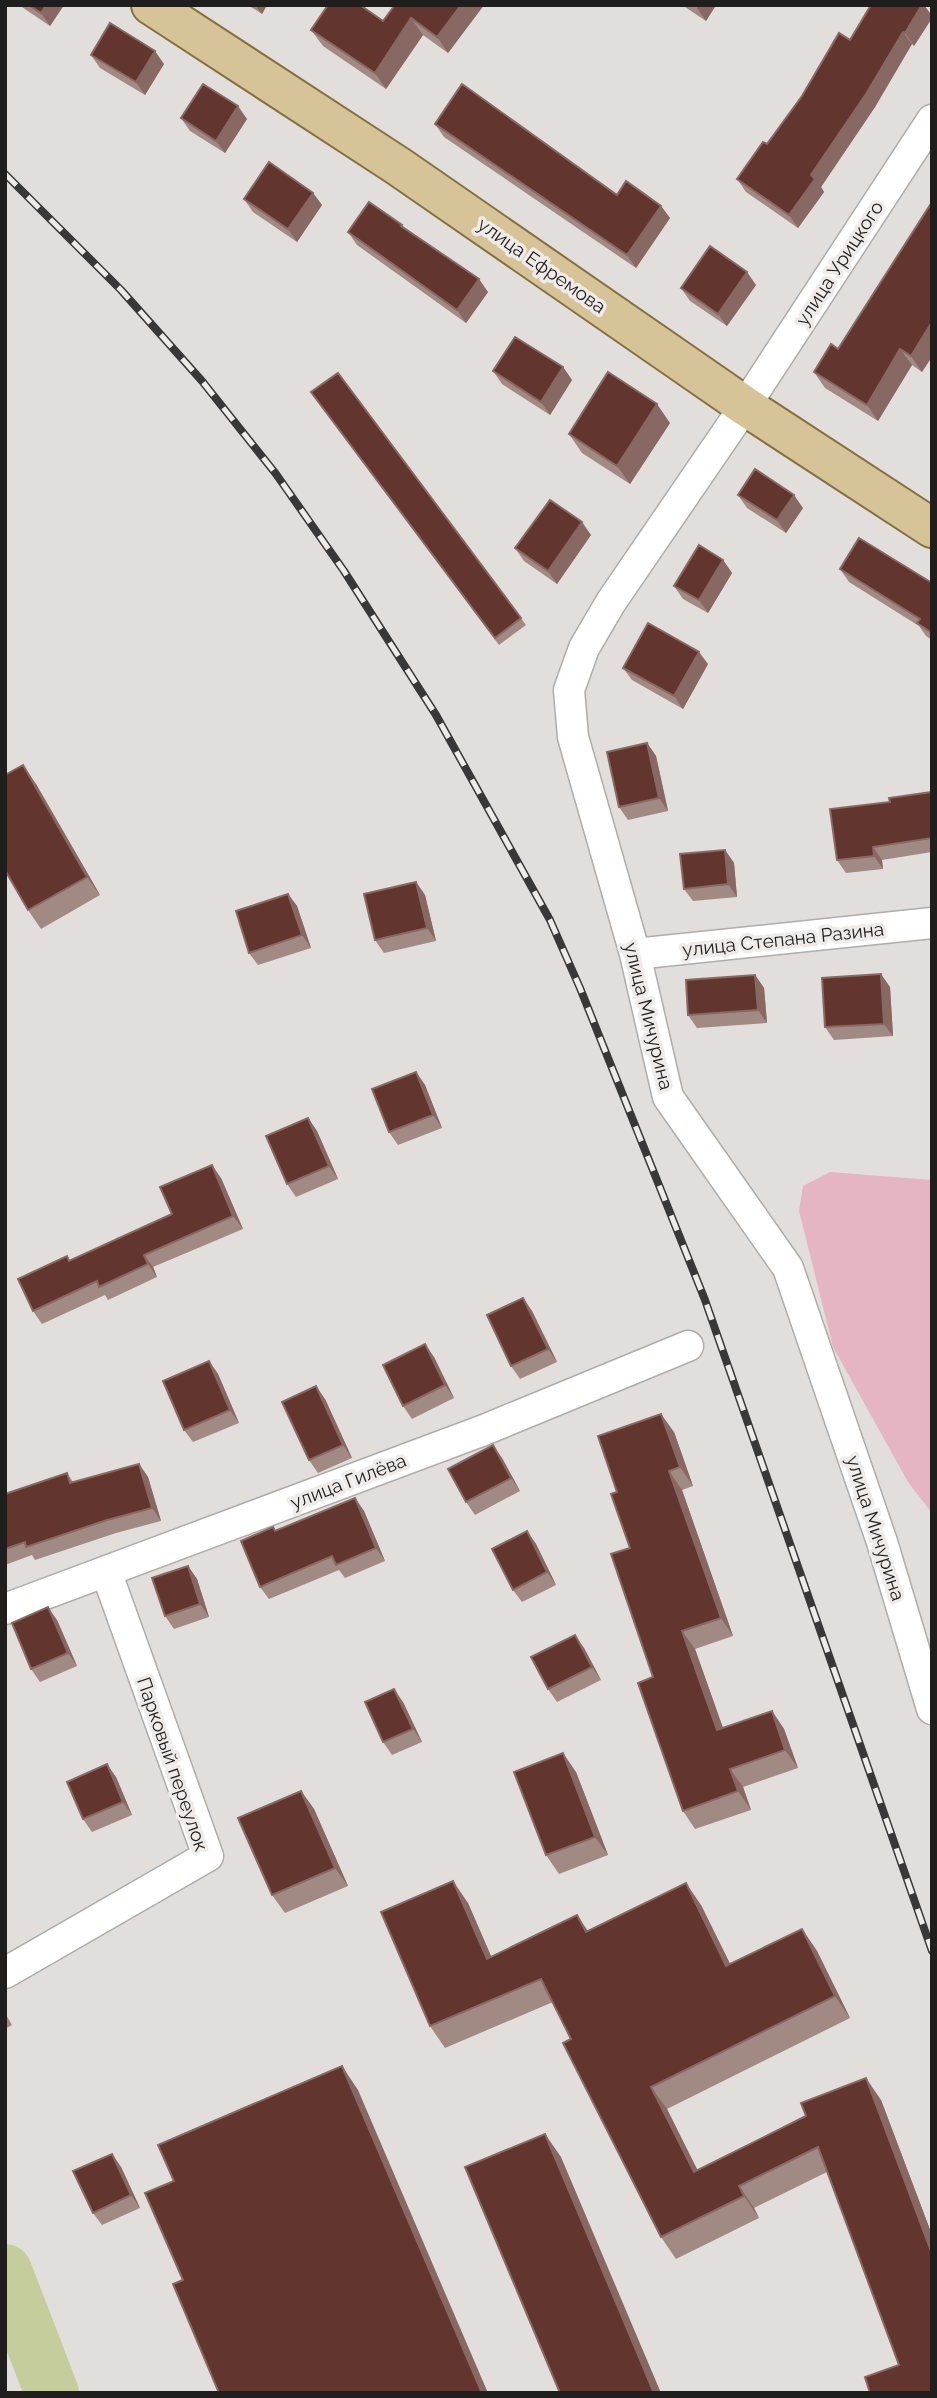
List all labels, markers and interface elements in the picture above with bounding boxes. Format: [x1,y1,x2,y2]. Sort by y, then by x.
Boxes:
street label: улица Урицкого [791,197,887,329]
street label: улица Ефремова [474,213,610,317]
street label: улица Степана Разина [681,917,885,961]
street label: улица Мичурина [620,940,678,1092]
street label: улица Гилёва [287,1449,409,1513]
street label: улица Мичурина [842,1453,910,1603]
street label: Парковый переулок [133,1674,213,1854]

